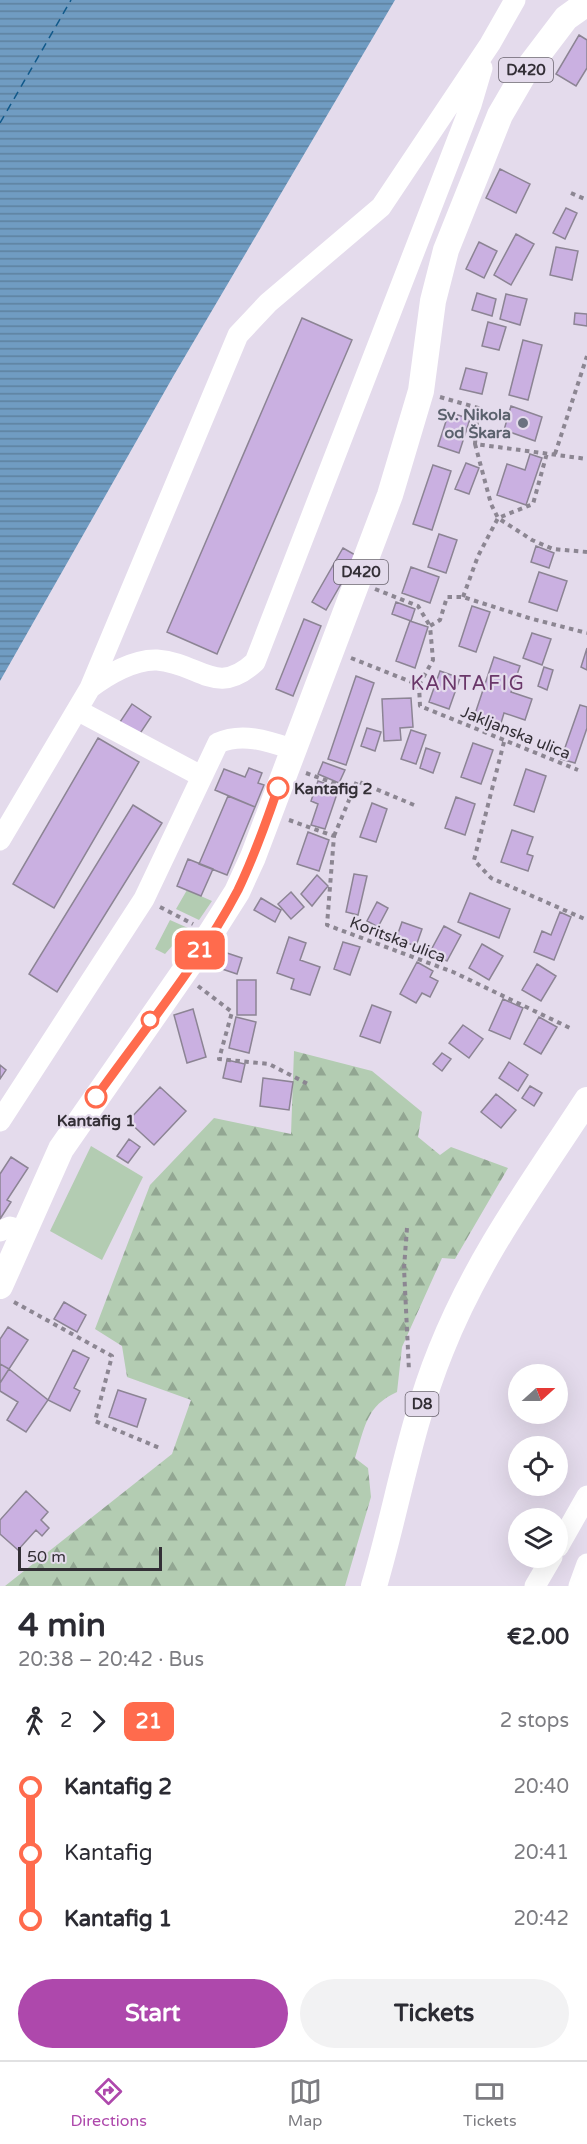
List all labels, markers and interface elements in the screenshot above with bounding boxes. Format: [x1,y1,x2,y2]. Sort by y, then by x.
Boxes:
road number: D420 [499,58,553,82]
place label: Sv. Nikola od Škara [438,405,511,443]
marker: Sv. Nikola od Škara [516,416,530,430]
road number: D420 [334,560,388,584]
district label: KANTAFIG [411,672,525,696]
street label: Jakljanska ulica [458,702,573,764]
marker: Kantafig 2 [267,777,289,799]
place label: Kantafig 2 [294,779,373,799]
street label: Koritska ulica [347,912,449,967]
line badge: 21 [173,930,227,970]
text: 21 [187,938,213,963]
unlabelled marker [141,1011,159,1029]
marker: Kantafig 1 [85,1086,107,1108]
place label: Kantafig 1 [57,1111,135,1131]
north arrow [508,1364,568,1424]
map controls [508,1364,568,1568]
road number: D8 [406,1392,438,1416]
button: locate [508,1436,568,1496]
button: layers [508,1508,568,1568]
scale bar [18,1544,162,1572]
text: 50 m [27,1547,66,1567]
text: 4 min [18,1606,106,1645]
text: €2.00 [507,1624,569,1650]
text: 20:38 – 20:42 · Bus [18,1648,204,1672]
icon: walk [18,1705,51,1738]
icon: forward [82,1705,115,1738]
text: 2 [60,1709,73,1733]
text: 21 [136,1709,162,1734]
text: 2 stops [500,1709,569,1733]
text: Kantafig 2 [64,1774,172,1800]
text: 20:40 [514,1775,569,1799]
text: Kantafig [64,1840,153,1866]
text: 20:41 [514,1841,569,1865]
text: Kantafig 1 [64,1906,172,1932]
text: 20:42 [514,1907,569,1931]
button: Start [18,1979,288,2048]
button: Tickets [300,1979,569,2048]
tab: Directions [70,2075,147,2131]
tab: Map [288,2075,322,2131]
tab: Tickets [463,2075,517,2131]

